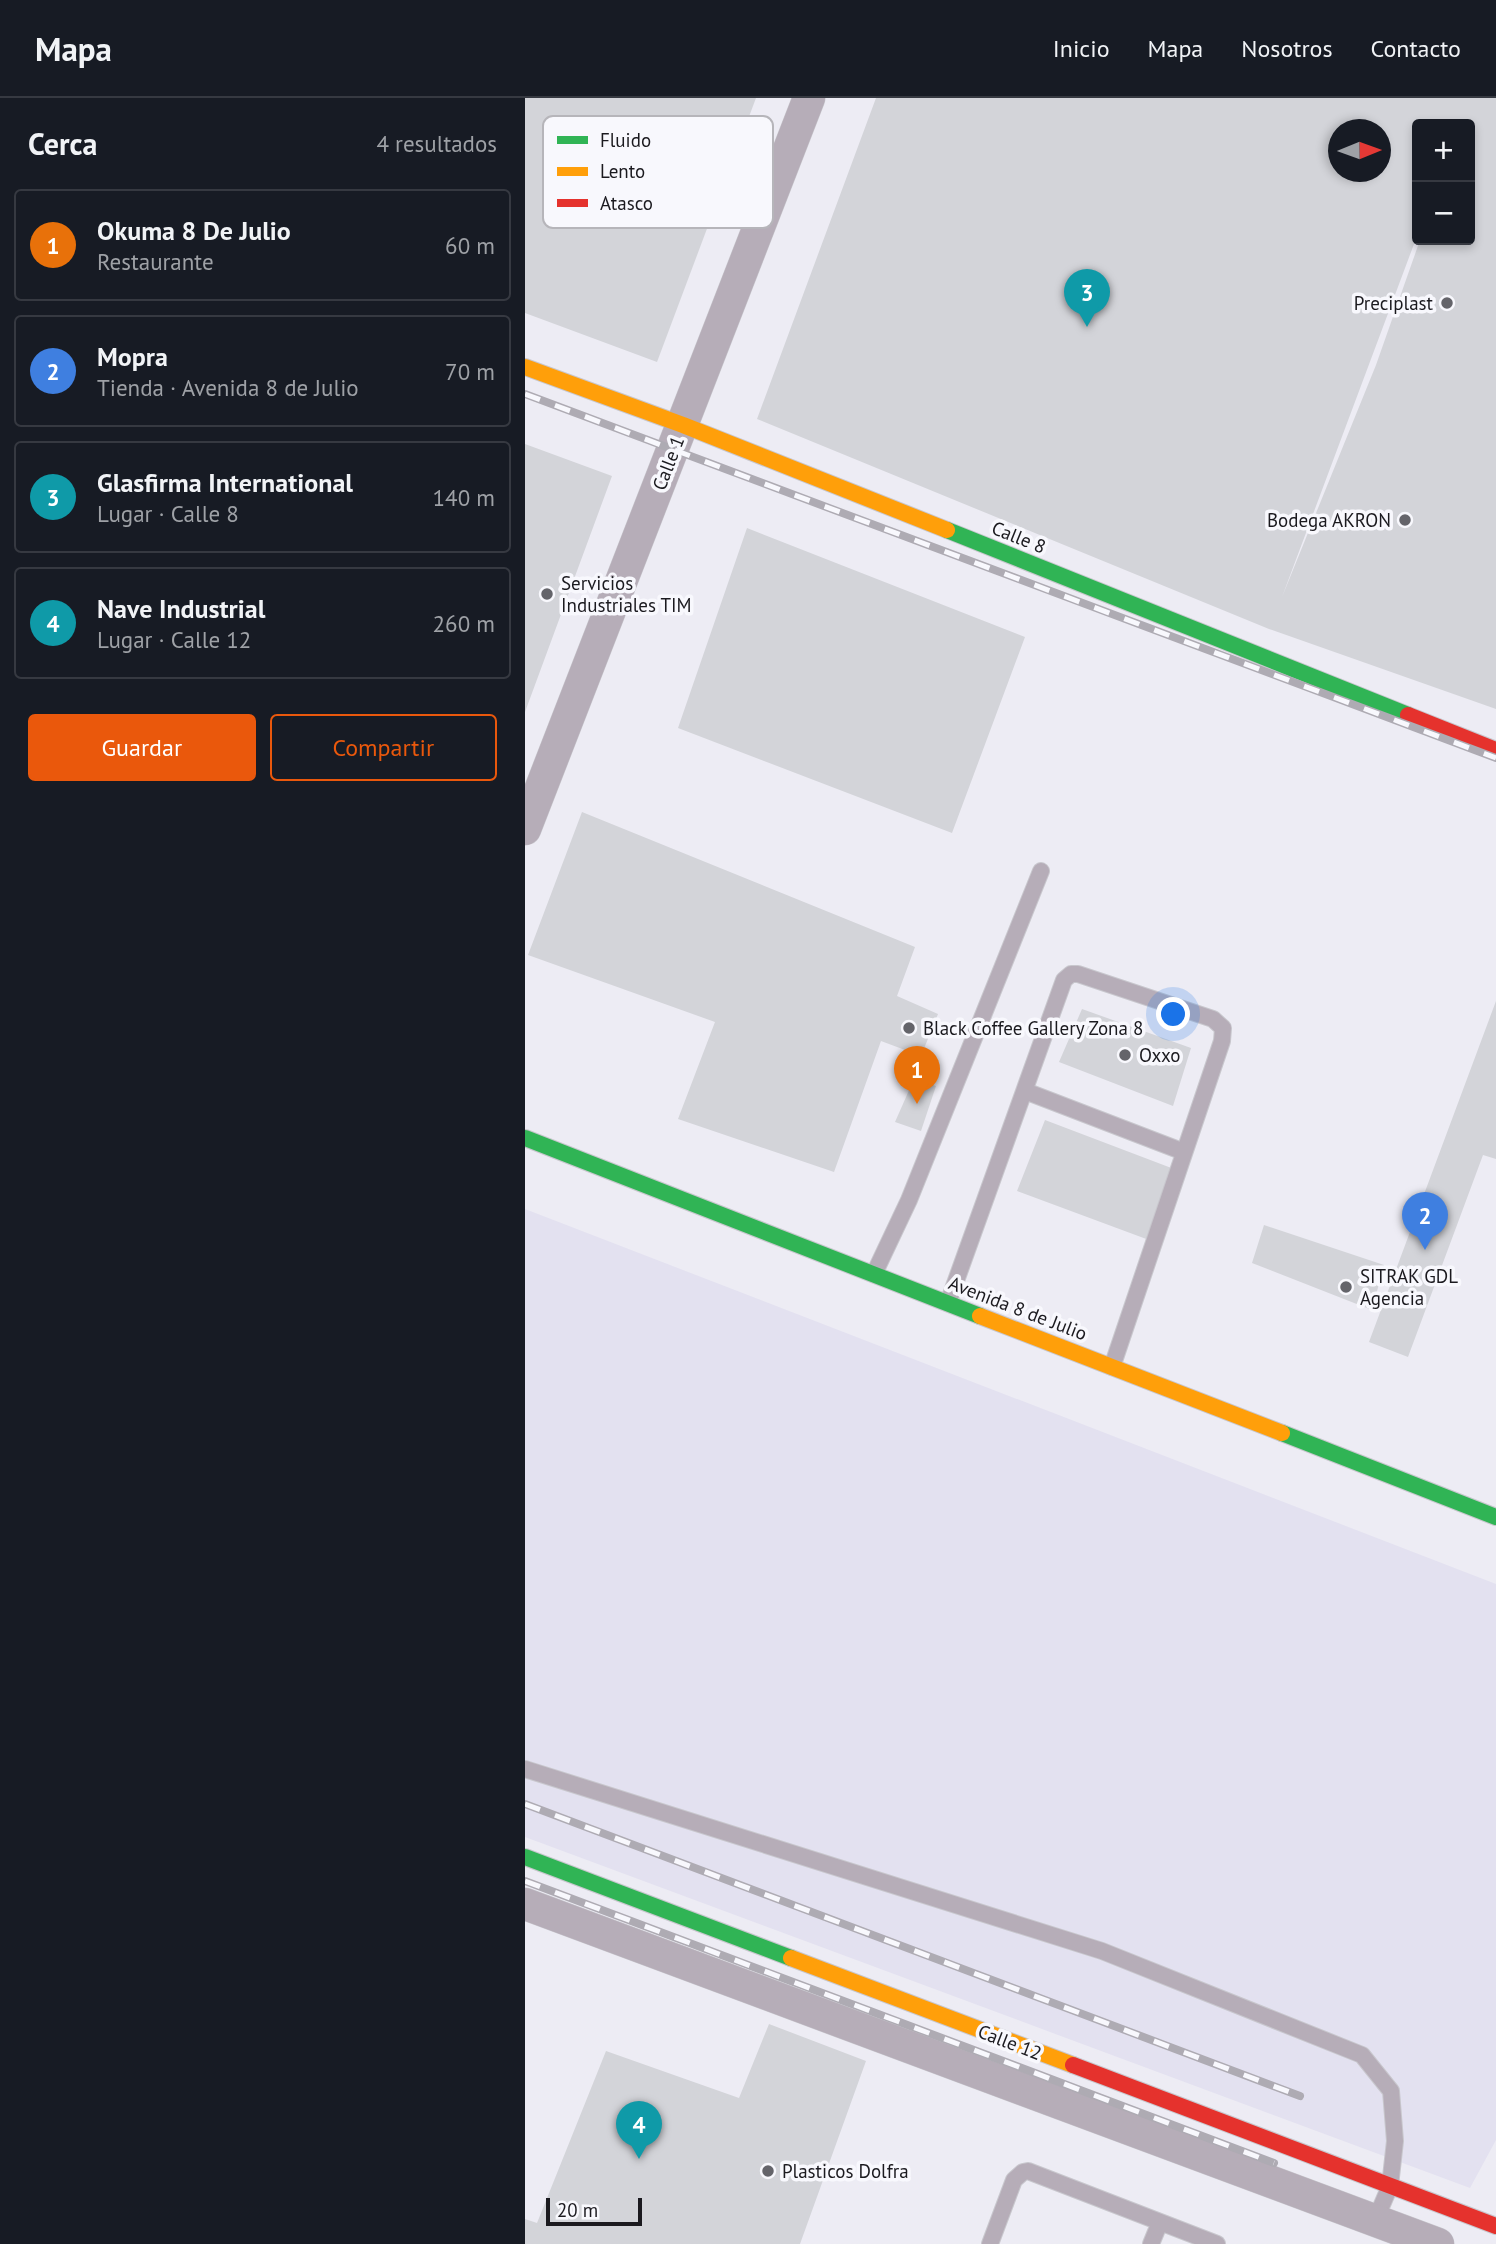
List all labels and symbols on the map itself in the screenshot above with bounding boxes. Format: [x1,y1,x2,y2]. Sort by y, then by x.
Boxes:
legend [543,116,773,228]
north arrow [1328,119,1391,182]
text: Fluido [600,128,651,152]
text: Lento [600,159,645,183]
text: Atasco [600,191,653,215]
pin: 3 [1064,269,1110,327]
place label: Preciplast [1354,291,1434,315]
marker: Preciplast [1439,295,1455,311]
street label: Calle 1 [647,432,689,494]
place label: Bodega AKRON [1267,508,1391,532]
marker: Bodega AKRON [1397,512,1413,528]
street label: Calle 8 [988,515,1050,559]
place label: Servicios Industriales TIM [561,571,692,617]
marker: Servicios Industriales TIM [539,586,555,602]
your location [1156,997,1190,1031]
place label: Black Coffee Gallery Zona 8 [923,1016,1143,1040]
marker: Black Coffee Gallery Zona 8 [901,1020,917,1036]
place label: Oxxo [1139,1043,1180,1067]
pin: 1 [894,1046,940,1104]
marker: Oxxo [1117,1047,1133,1063]
pin: 2 [1402,1192,1448,1250]
place label: SITRAK GDL Agencia [1360,1264,1458,1310]
street label: Avenida 8 de Julio [945,1271,1091,1345]
marker: SITRAK GDL Agencia [1338,1279,1354,1295]
street label: Calle 12 [975,2019,1045,2065]
pin: 4 [616,2101,662,2159]
place label: Plasticos Dolfra [782,2159,909,2183]
marker: Plasticos Dolfra [760,2163,776,2179]
scale bar [546,2195,642,2227]

